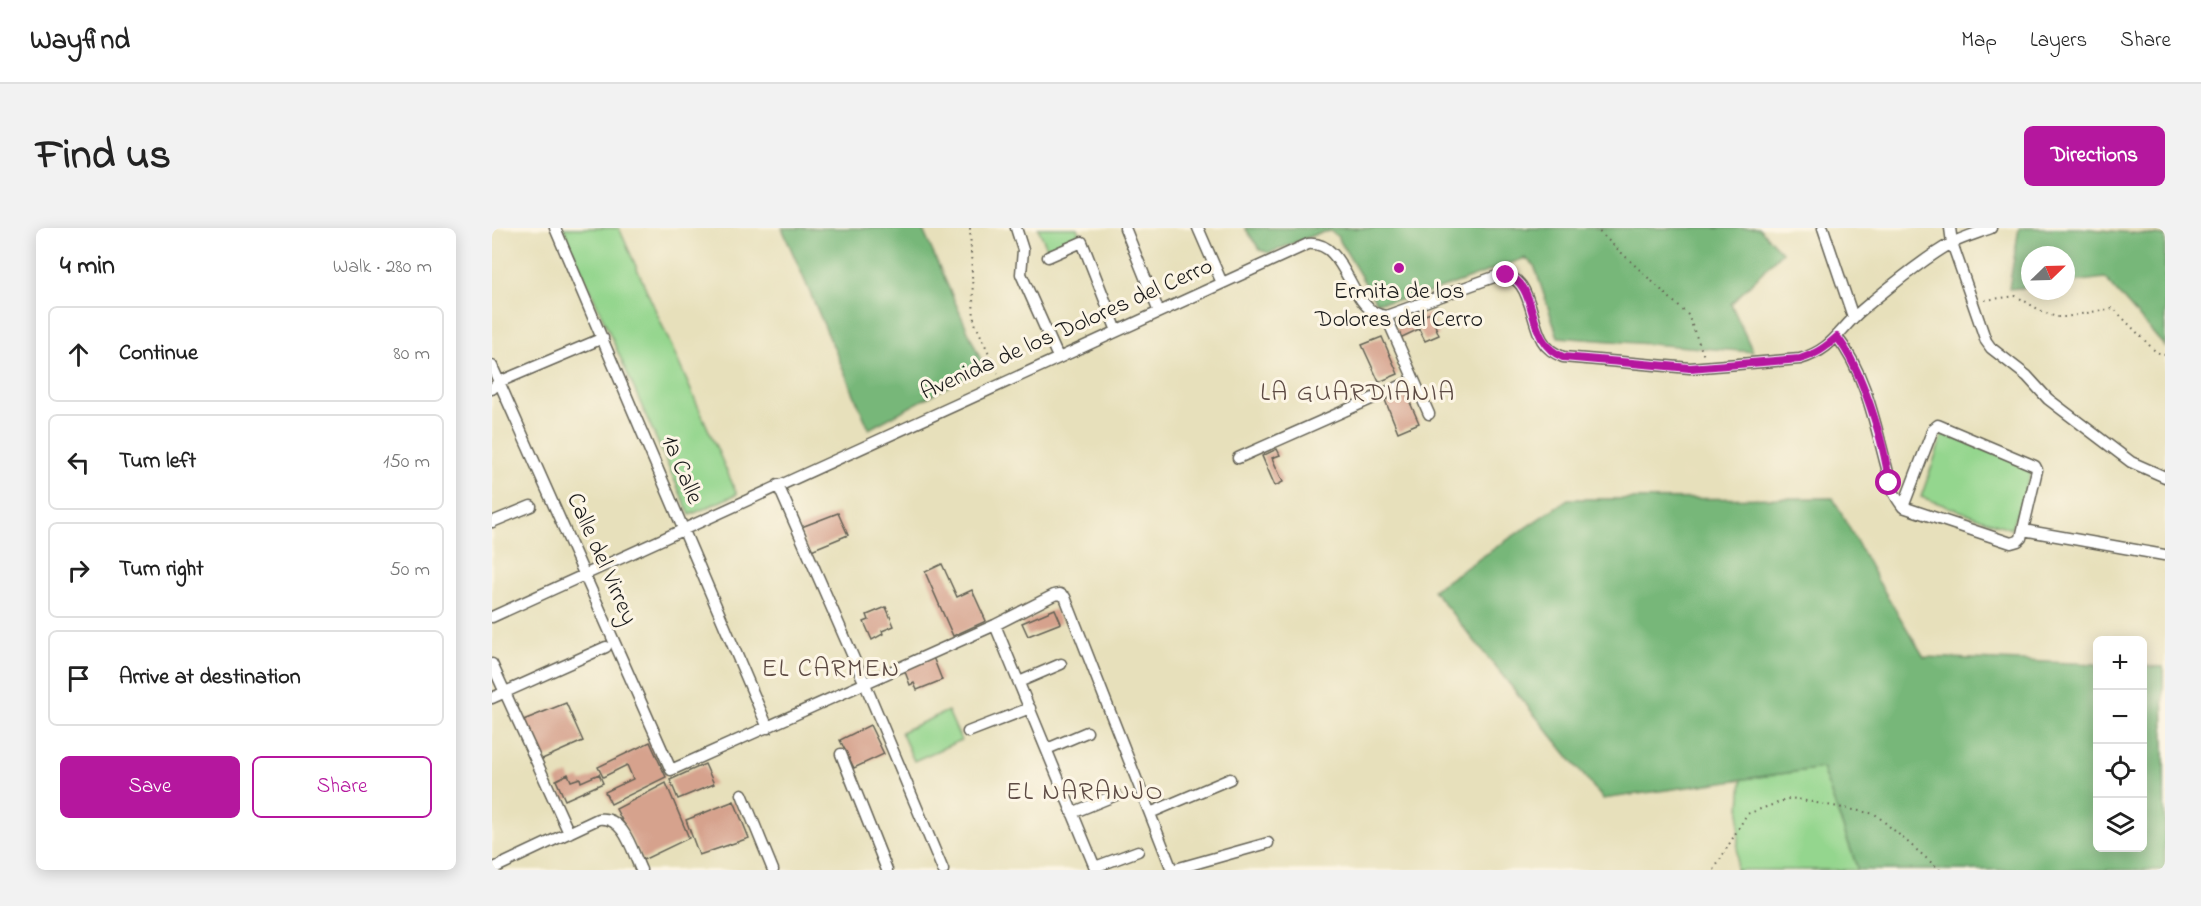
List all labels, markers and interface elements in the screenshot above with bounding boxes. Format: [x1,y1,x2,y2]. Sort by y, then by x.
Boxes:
text: Wayfind [30,21,130,62]
text: Map [1961,26,1997,56]
text: Layers [2030,26,2087,56]
text: Share [2120,26,2171,56]
text: Find us [36,126,171,187]
button: Directions [2024,126,2165,186]
north arrow [2021,246,2075,300]
text: 4 min [60,248,115,286]
street label: Avenida de los Dolores del Cerro [915,250,1219,410]
text: Walk · 280 m [333,253,432,282]
marker: Ermita de los Dolores del Cerro [1392,261,1406,275]
route end [1492,261,1518,287]
place label: Ermita de los Dolores del Cerro [1314,275,1483,338]
icon: ahead [62,338,95,371]
text: Continue [119,338,198,370]
text: 80 m [393,340,430,369]
district label: LA GUARDIANIA [1260,375,1456,413]
street label: 1a Calle [651,430,711,510]
icon: left [62,446,95,479]
text: Turn left [119,446,196,478]
text: 150 m [383,448,430,477]
route start [1875,469,1901,495]
street label: Calle del Virrey [555,487,646,631]
icon: right [62,554,95,587]
text: Turn right [119,554,204,586]
text: 50 m [389,556,430,585]
map controls [2093,636,2147,852]
button: + [2093,636,2147,690]
district label: EL CARMEN [761,651,901,689]
icon: arrive [62,662,95,695]
text: Arrive at destination [119,662,301,694]
button: − [2093,690,2147,744]
button: locate [2093,744,2147,798]
button: Save [60,756,240,818]
button: Share [252,756,432,818]
district label: EL NARANJO [1006,774,1164,812]
button: layers [2093,798,2147,852]

